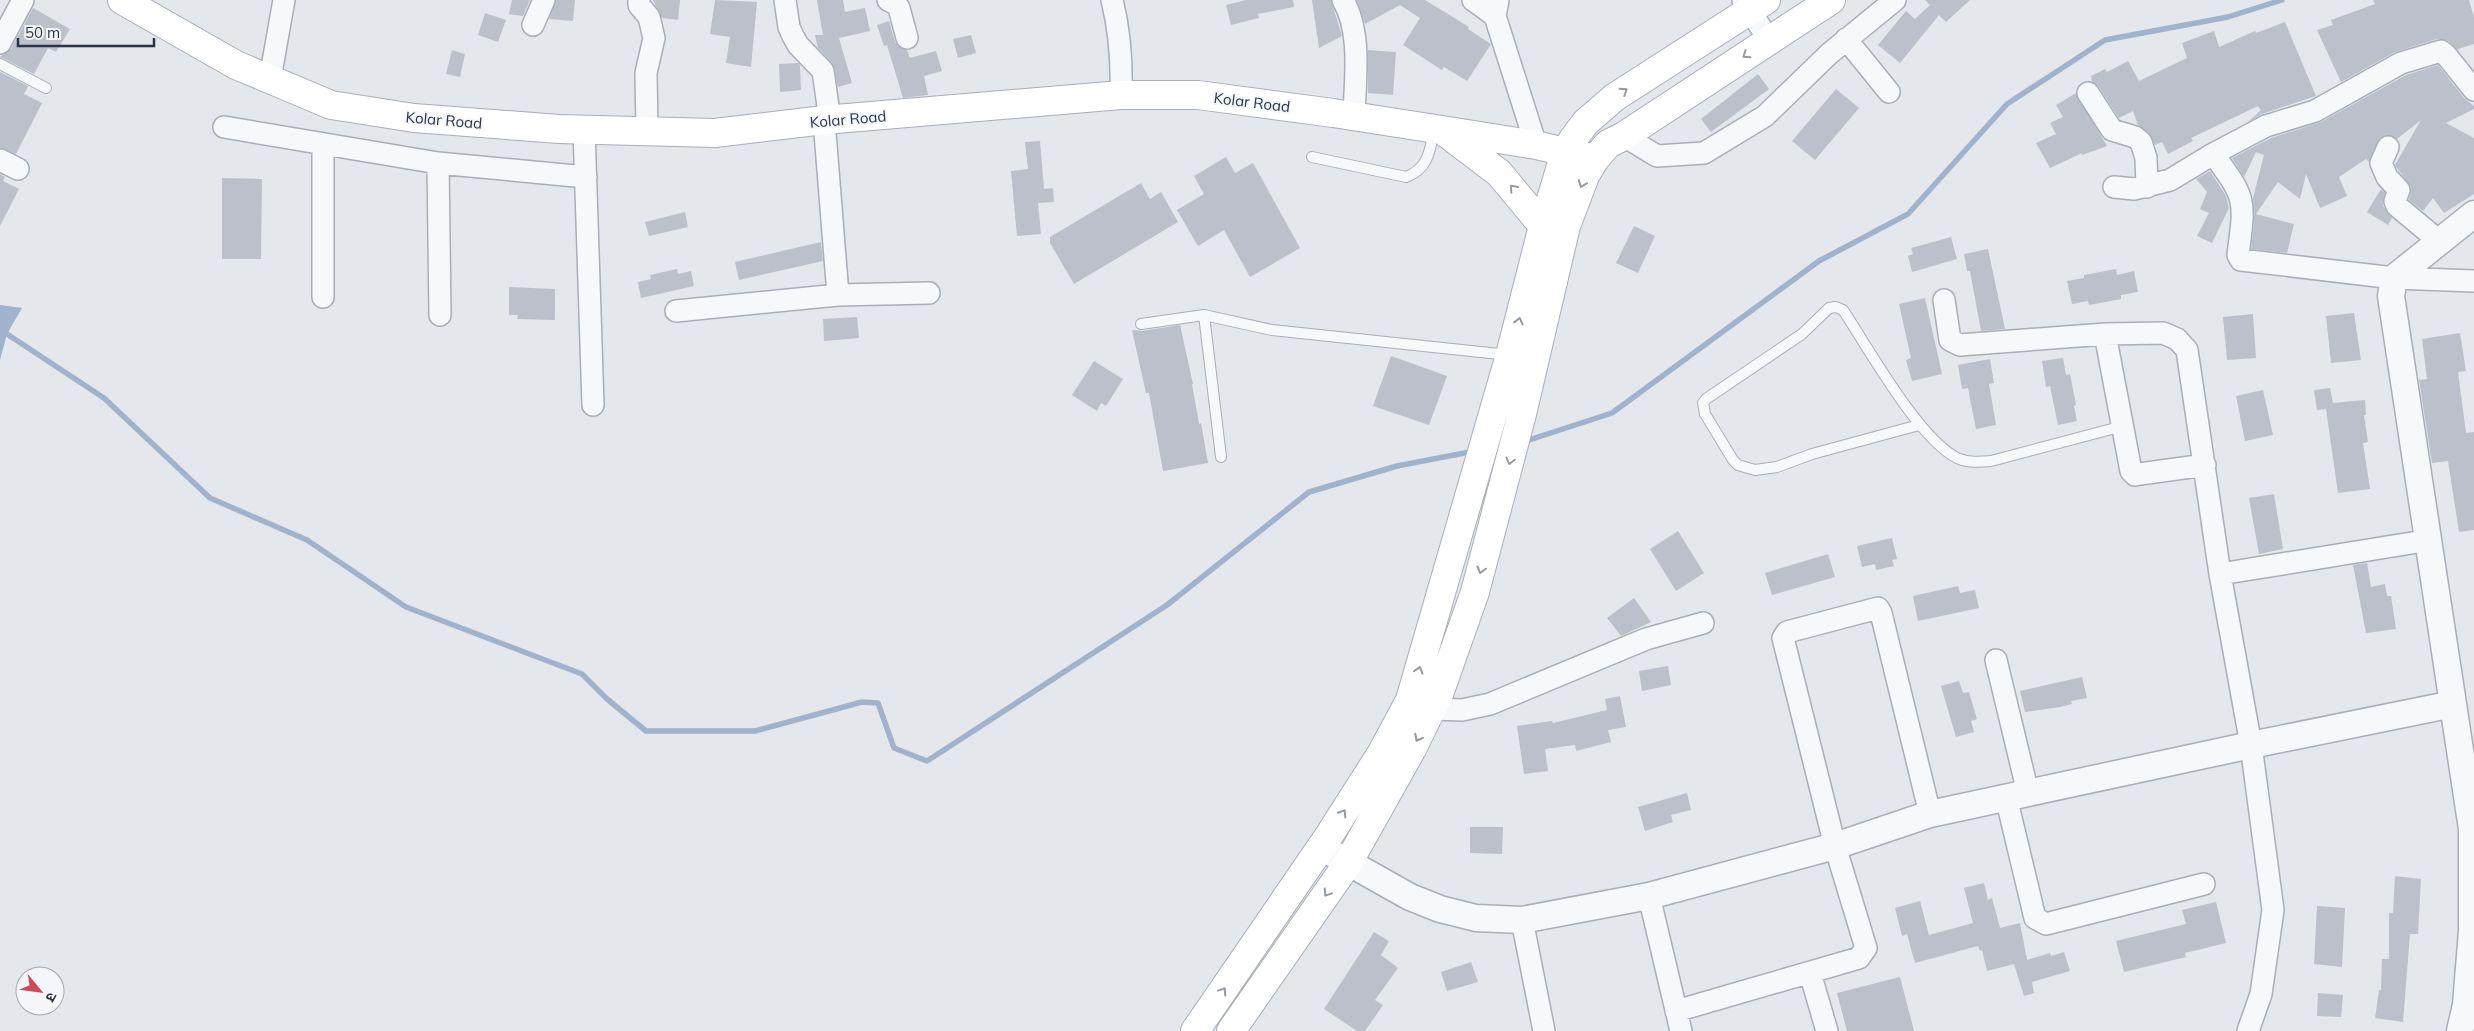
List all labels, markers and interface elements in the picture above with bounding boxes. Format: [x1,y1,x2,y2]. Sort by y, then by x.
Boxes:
scale bar [18,15,154,47]
text: 50 m [25,23,60,42]
one-way arrow [1743,49,1752,59]
street label: Kolar Road [1213,88,1291,116]
one-way arrow [1618,88,1627,97]
street label: Kolar Road [809,106,887,132]
street label: Kolar Road [405,107,483,133]
one-way arrow [1578,179,1588,188]
one-way arrow [1509,185,1518,194]
one-way arrow [1513,317,1524,326]
one-way arrow [1505,456,1515,464]
one-way arrow [1476,565,1487,574]
one-way arrow [1413,667,1423,675]
one-way arrow [1414,733,1424,742]
one-way arrow [1337,810,1347,819]
one-way arrow [1324,887,1333,897]
north arrow [15,966,65,1016]
one-way arrow [1217,987,1226,997]
text: उ [41,989,61,1006]

